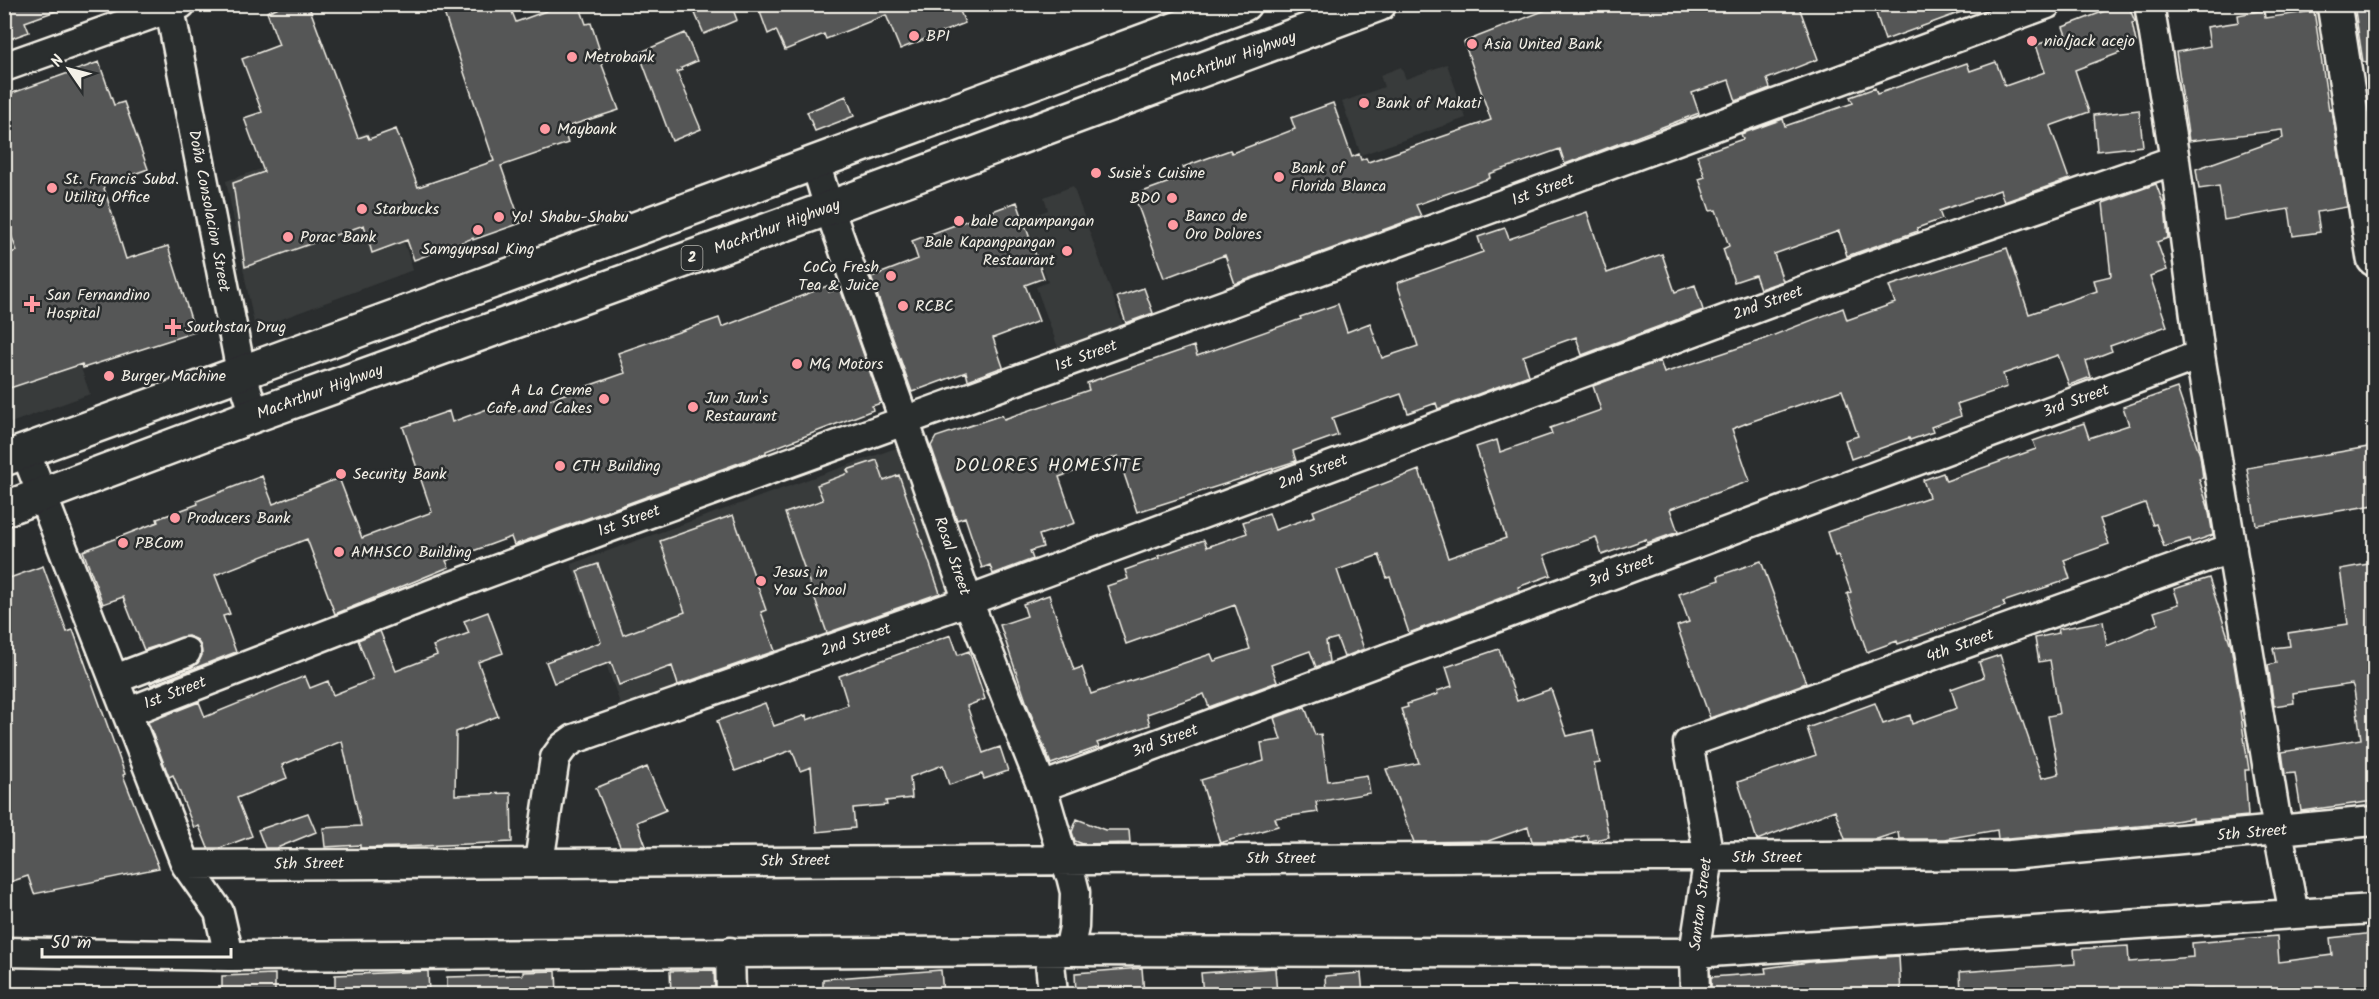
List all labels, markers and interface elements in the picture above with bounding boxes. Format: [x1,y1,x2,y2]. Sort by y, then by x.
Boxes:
place label: BPI [926,24,950,49]
street label: MacArthur Highway [1166,24,1300,93]
marker: BPI [907,29,921,43]
place label: nio/jack acejo [2044,29,2135,54]
place label: Asia United Bank [1484,32,1602,57]
marker: nio/jack acejo [2025,34,2039,48]
marker: Asia United Bank [1465,37,1479,51]
north arrow [39,39,99,99]
place label: Metrobank [584,45,655,70]
text: N [45,50,71,73]
marker: Metrobank [565,50,579,64]
place label: Bank of Makati [1376,91,1482,116]
marker: Bank of Makati [1357,96,1371,110]
place label: Maybank [557,117,617,142]
marker: Maybank [538,122,552,136]
street label: Doña Consolacion Street [181,128,237,295]
place label: Bank of Florida Blanca [1291,156,1386,199]
place label: Susie's Cuisine [1108,161,1205,186]
marker: Susie's Cuisine [1089,166,1103,180]
place label: St. Francis Subd. Utility Office [64,167,179,210]
street label: 1st Street [1508,167,1579,213]
marker: Bank of Florida Blanca [1272,170,1286,184]
marker: St. Francis Subd. Utility Office [45,181,59,195]
place label: BDO [1130,186,1160,211]
marker: BDO [1165,191,1179,205]
street label: MacArthur Highway [710,192,844,261]
place label: Starbucks [374,197,439,222]
marker: Starbucks [355,202,369,216]
place label: Banco de Oro Dolores [1185,204,1262,247]
place label: Yo! Shabu-Shabu [511,205,629,230]
place label: bale capampangan [971,209,1094,234]
marker: Yo! Shabu-Shabu [492,210,506,224]
marker: bale capampangan [952,214,966,228]
marker: Banco de Oro Dolores [1166,218,1180,232]
marker: Samgyupsal King [471,223,485,237]
place label: Porac Bank [300,225,376,250]
marker: Porac Bank [281,230,295,244]
place label: Bale Kapangpangan Restaurant [924,230,1056,273]
place label: Samgyupsal King [421,237,535,262]
marker: Bale Kapangpangan Restaurant [1060,244,1074,258]
road number: 2 [682,246,702,270]
place label: CoCo Fresh Tea & Juice [798,255,879,298]
marker: CoCo Fresh Tea & Juice [884,269,898,283]
street label: 2nd Street [1730,279,1807,327]
place label: San Fernandino Hospital [46,283,150,326]
place label: RCBC [915,294,954,319]
marker: San Fernandino Hospital [23,295,41,313]
marker: RCBC [896,299,910,313]
place label: Southstar Drug [185,315,286,340]
marker: Southstar Drug [166,320,180,334]
street label: 1st Street [1051,333,1122,379]
place label: MG Motors [809,352,883,377]
street label: MacArthur Highway [253,357,387,426]
marker: MG Motors [790,357,804,371]
place label: Burger Machine [121,364,226,389]
marker: Burger Machine [102,369,116,383]
street label: 3rd Street [2039,377,2114,425]
place label: A La Creme Cafe and Cakes [486,378,592,421]
place label: Jun Jun's Restaurant [705,386,778,429]
marker: A La Creme Cafe and Cakes [597,392,611,406]
marker: Jun Jun's Restaurant [686,400,700,414]
street label: 2nd Street [1275,447,1352,497]
district label: DOLORES HOMESITE [955,452,1143,481]
place label: CTH Building [572,454,661,479]
marker: CTH Building [553,459,567,473]
place label: Security Bank [353,462,447,487]
marker: Security Bank [334,467,348,481]
street label: 1st Street [594,498,665,544]
place label: Producers Bank [187,506,291,531]
marker: Producers Bank [168,511,182,525]
street label: Rosal Street [927,513,977,600]
place label: PBCom [135,531,184,556]
marker: PBCom [116,536,130,550]
place label: AMHSCO Building [351,540,472,565]
marker: AMHSCO Building [332,545,346,559]
street label: 3rd Street [1584,547,1659,595]
place label: Jesus in You School [773,560,846,603]
marker: Jesus in You School [754,574,768,588]
street label: 2nd Street [818,616,895,664]
street label: 4th Street [1923,622,1998,670]
street label: 1st Street [140,669,211,716]
street label: 3rd Street [1128,717,1203,765]
street label: 5th Street [2216,817,2289,849]
street label: 5th Street [1732,845,1803,870]
street label: 5th Street [1246,846,1317,871]
street label: 5th Street [760,848,831,874]
street label: 5th Street [274,851,345,877]
street label: Santan Street [1683,855,1719,952]
scale bar [42,921,231,959]
text: 50 m [51,929,91,958]

